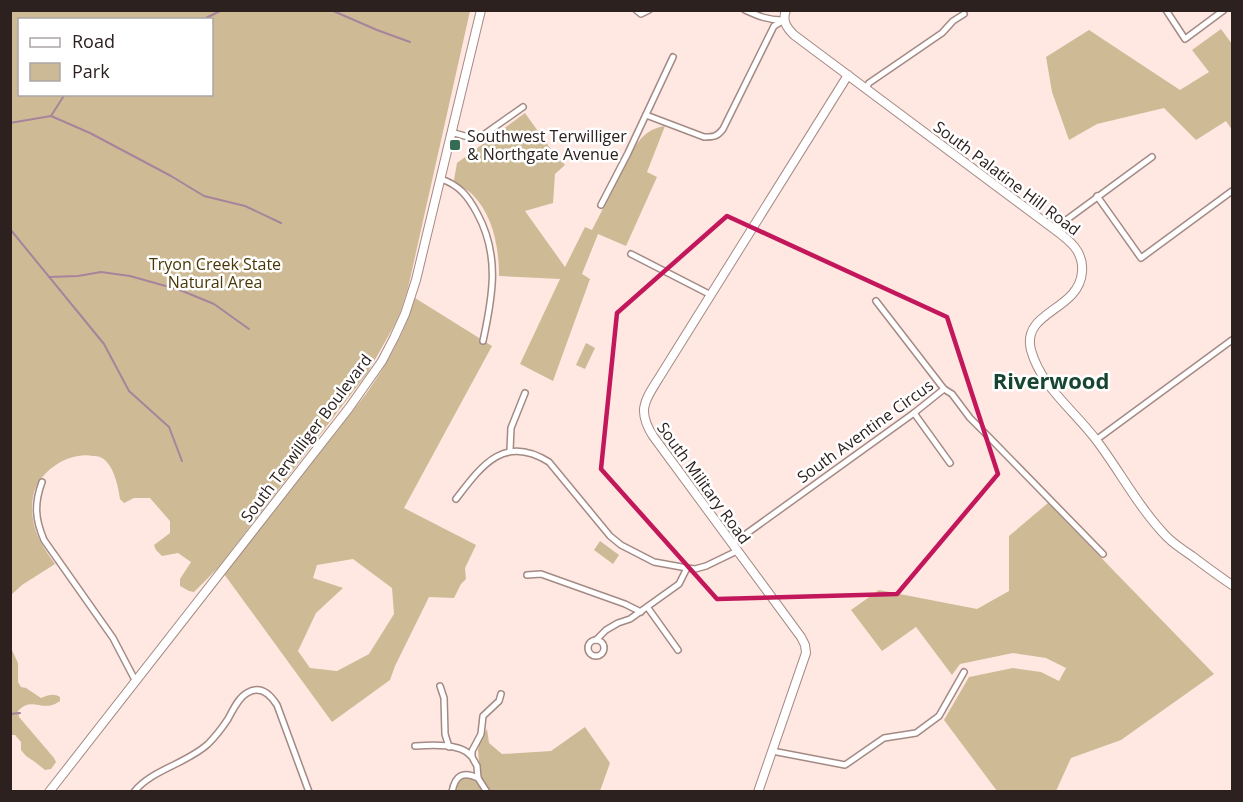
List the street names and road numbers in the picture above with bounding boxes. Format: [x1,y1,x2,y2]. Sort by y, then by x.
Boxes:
street label: South Palatine Hill Road [929,116,1085,240]
street label: South Terwilliger Boulevard [235,349,377,527]
street label: South Aventine Circus [792,374,938,488]
street label: South Military Road [652,418,756,548]

